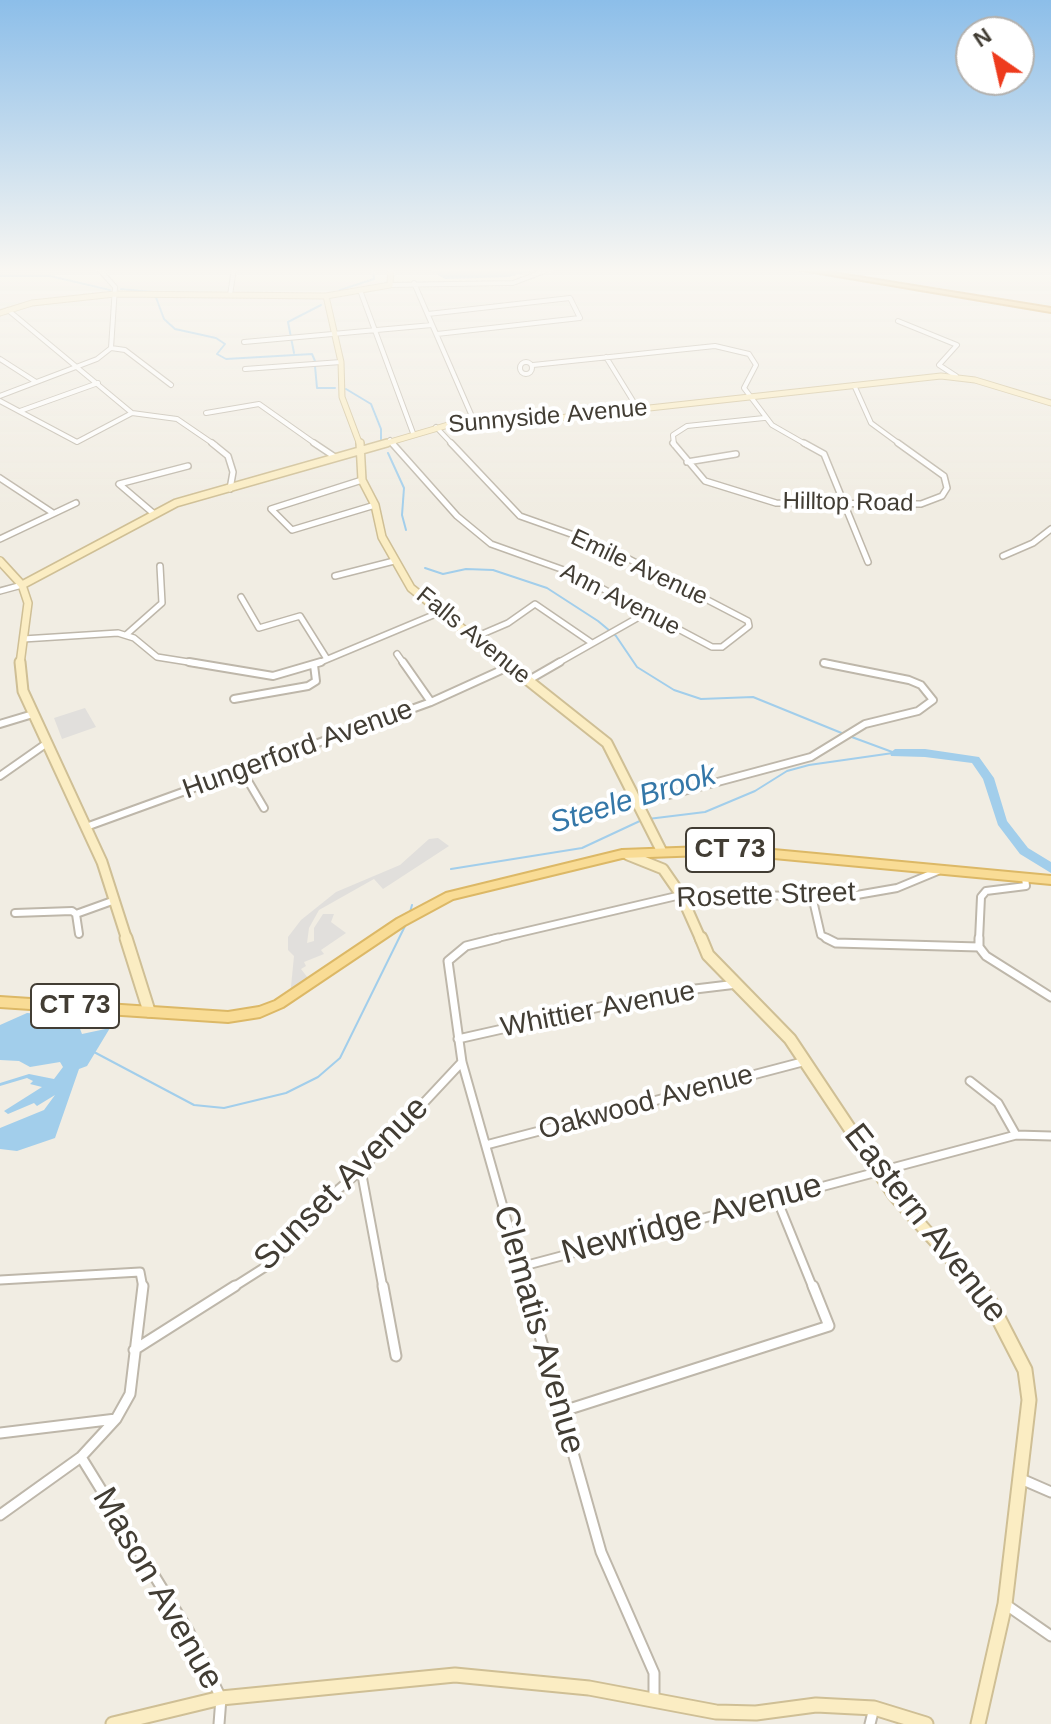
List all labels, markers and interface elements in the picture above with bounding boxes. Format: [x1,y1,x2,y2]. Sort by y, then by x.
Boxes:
north arrow [955,16,1035,96]
text: N [969,23,996,52]
street label: Sunnyside Avenue [447,394,649,440]
street label: Hilltop Road [782,487,914,519]
street label: Emile Avenue [566,524,712,612]
street label: Ann Avenue [555,558,685,642]
street label: Falls Avenue [410,581,536,691]
street label: Hungerford Avenue [178,693,418,807]
water label: Steele Brook [546,758,720,842]
road number: CT 73 [686,828,774,872]
street label: Rosette Street [676,876,856,916]
street label: Whittier Avenue [498,975,698,1045]
road number: CT 73 [31,984,119,1028]
street label: Oakwood Avenue [535,1058,757,1148]
street label: Sunset Avenue [246,1088,438,1280]
street label: Eastern Avenue [835,1116,1015,1332]
street label: Newridge Avenue [557,1166,827,1274]
street label: Clematis Avenue [483,1201,593,1459]
street label: Mason Avenue [83,1481,231,1697]

